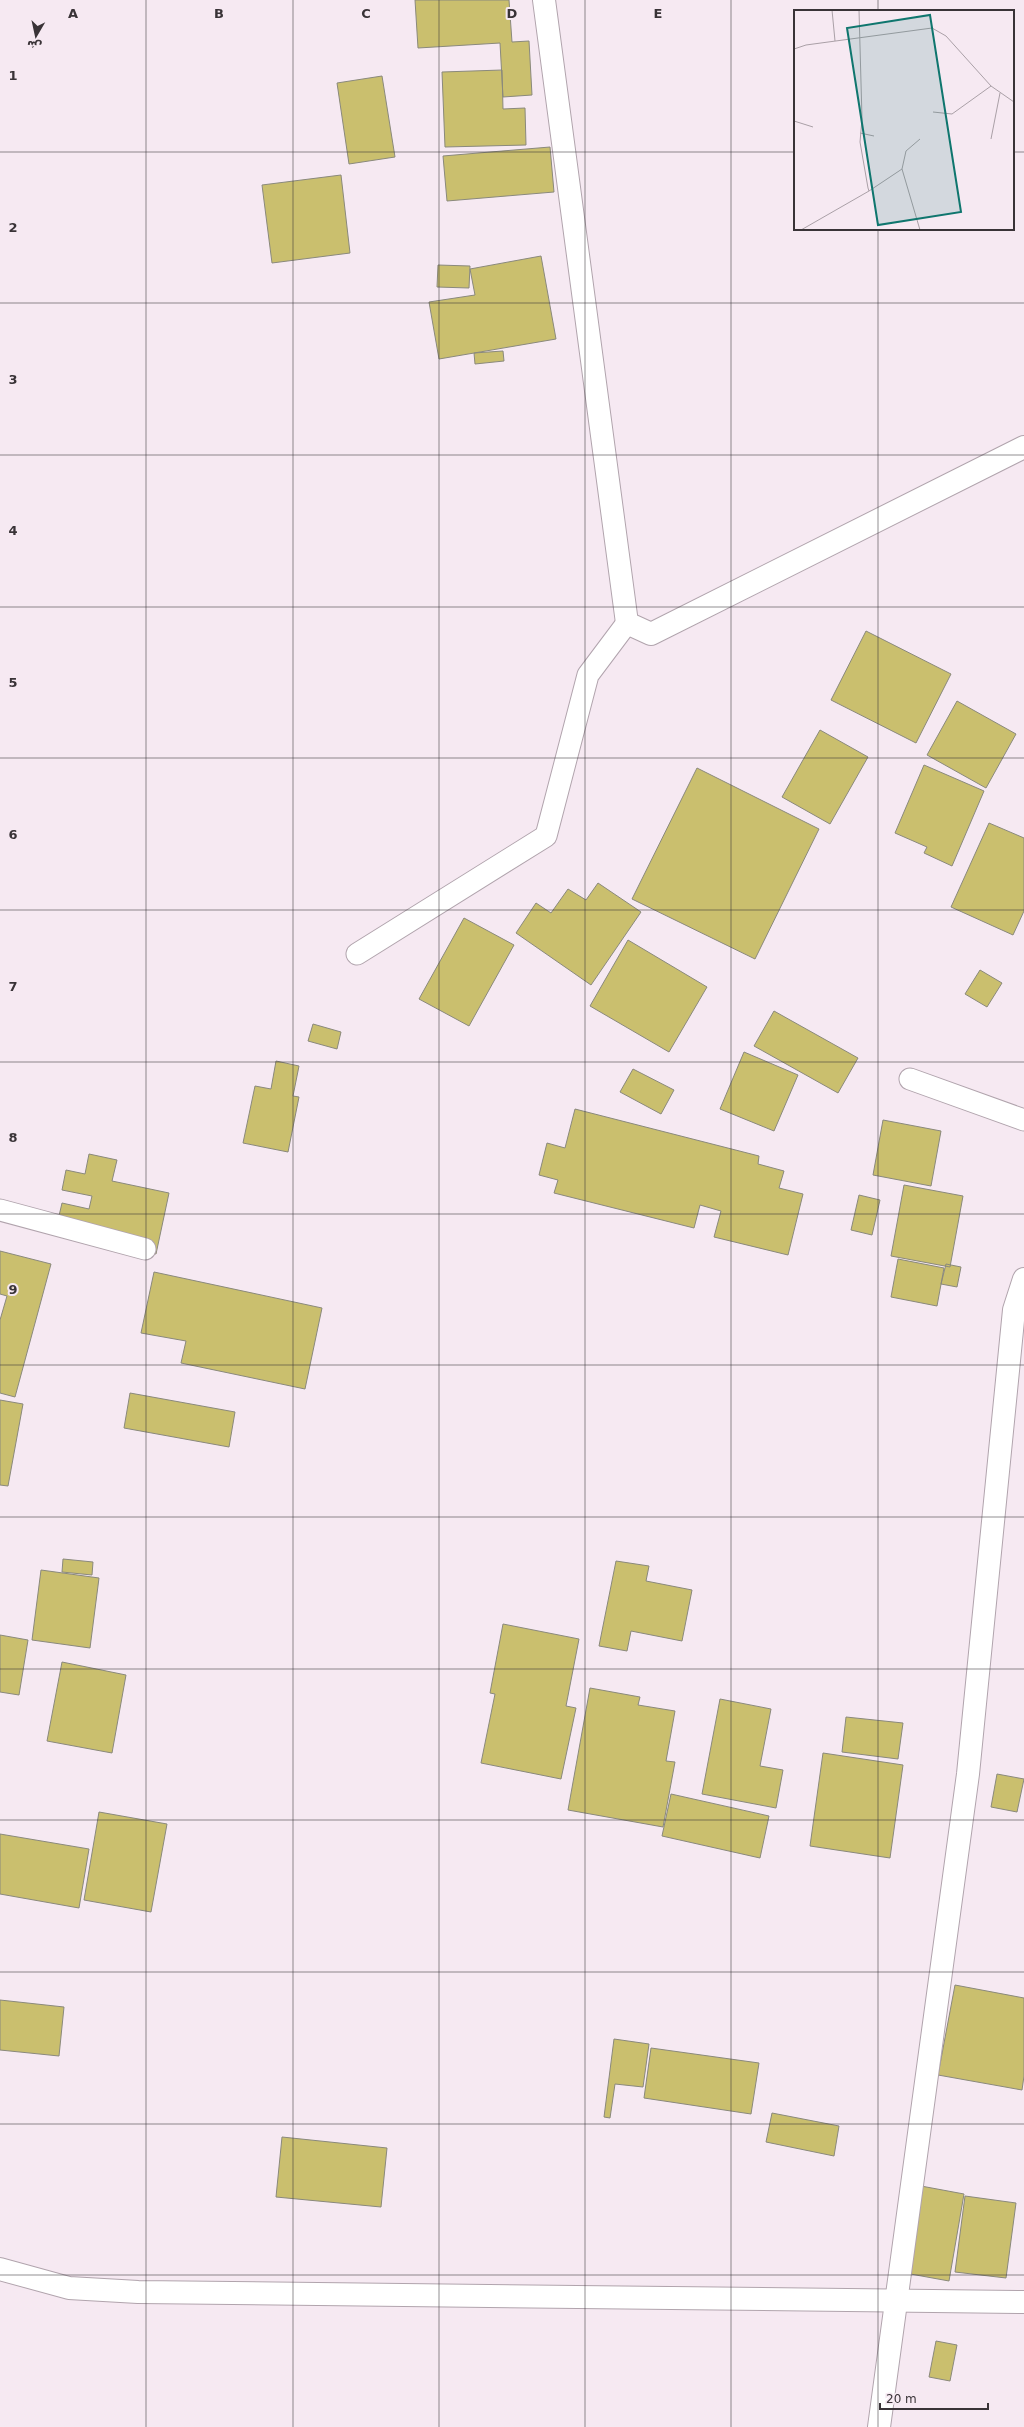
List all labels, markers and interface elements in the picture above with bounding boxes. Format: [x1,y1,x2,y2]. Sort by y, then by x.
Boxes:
text: A [68,6,78,21]
text: B [214,6,224,21]
text: C [361,6,371,21]
text: D [507,6,518,21]
text: E [654,6,662,21]
inset map [794,10,1014,230]
north arrow [16,16,56,56]
text: ش [26,38,43,53]
text: 1 [8,68,18,83]
text: 2 [8,220,18,235]
text: 3 [8,372,18,387]
text: 4 [8,523,18,538]
text: 5 [8,675,18,690]
text: 6 [8,827,18,842]
text: 7 [8,979,18,994]
text: 8 [8,1130,18,1145]
text: 9 [8,1282,18,1297]
scale bar [880,2385,988,2411]
text: 20 m [886,2392,917,2406]

